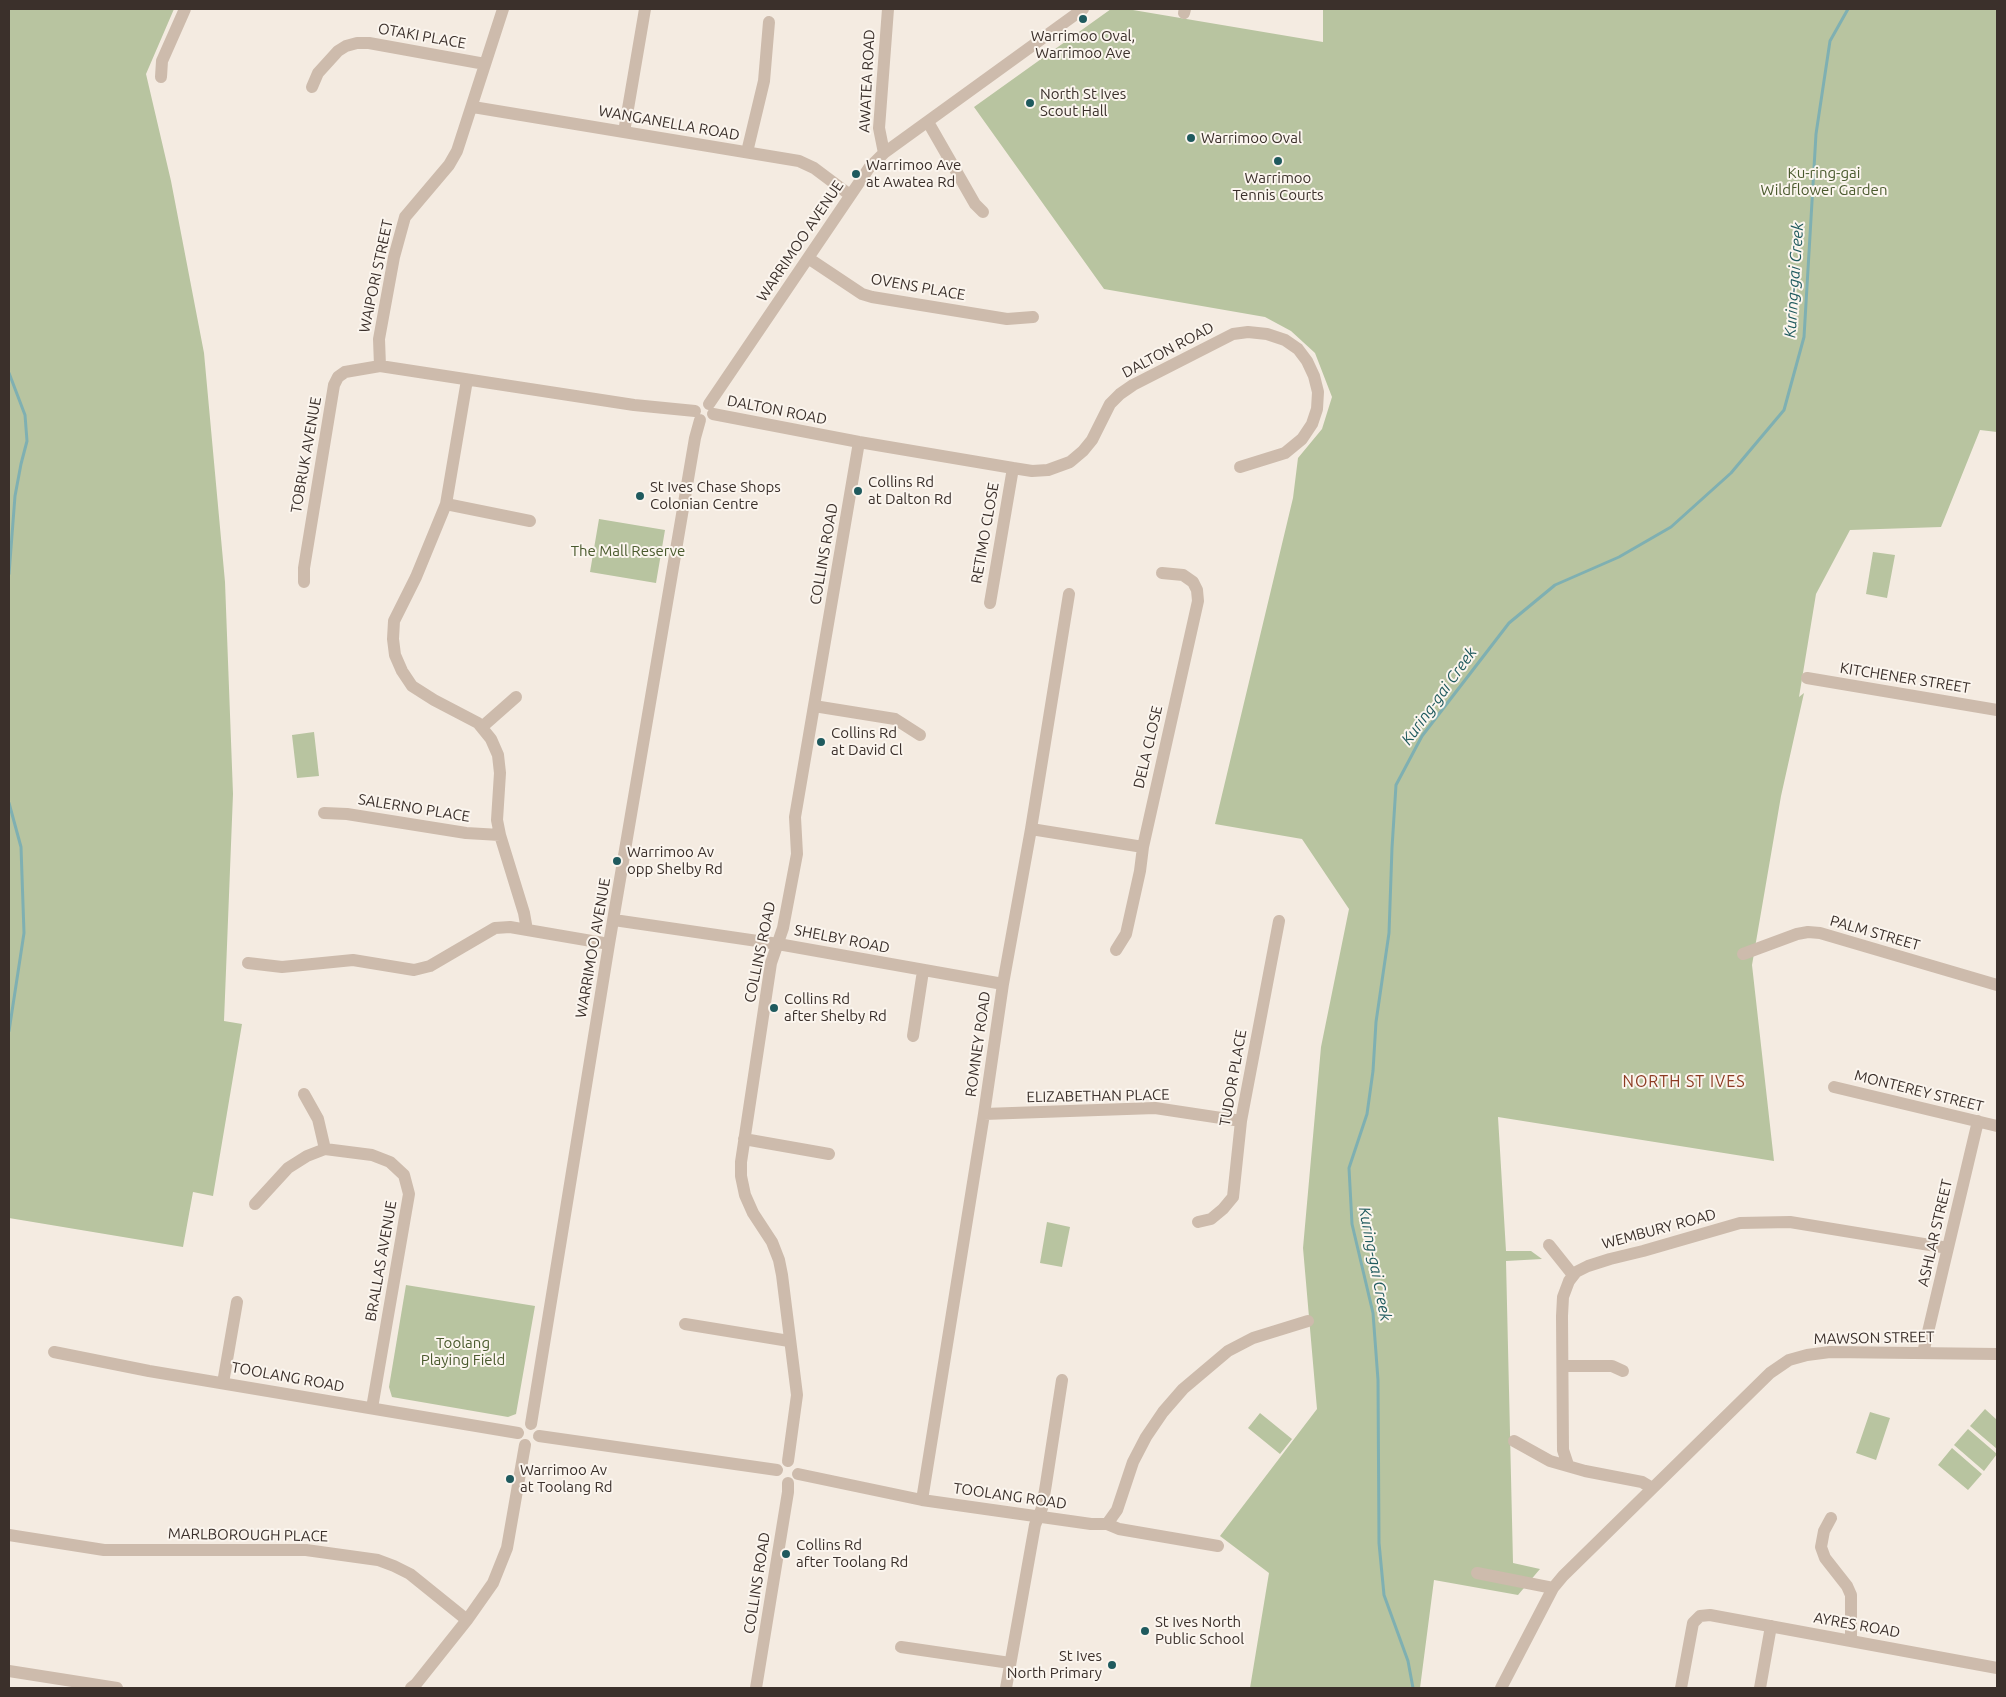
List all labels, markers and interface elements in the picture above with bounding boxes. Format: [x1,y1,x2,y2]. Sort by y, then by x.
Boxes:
marker: Warrimoo Oval, Warrimoo Ave [1077,13,1089,25]
street label: OTAKI PLACE [376,19,468,53]
place label: Warrimoo Oval, Warrimoo Ave [1031,27,1135,62]
street label: AWATEA ROAD [855,29,879,133]
place label: North St Ives Scout Hall [1040,85,1126,120]
marker: North St Ives Scout Hall [1024,97,1036,109]
street label: WANGANELLA ROAD [597,102,741,144]
place label: Warrimoo Oval [1201,129,1302,147]
marker: Warrimoo Oval [1185,132,1197,144]
marker: Warrimoo Tennis Courts [1272,155,1284,167]
place label: Warrimoo Ave at Awatea Rd [866,156,961,191]
park label: Ku-ring-gai Wildflower Garden [1761,164,1887,199]
marker: Warrimoo Ave at Awatea Rd [850,168,862,180]
place label: Warrimoo Tennis Courts [1232,169,1324,204]
street label: WARRIMOO AVENUE [753,177,847,305]
street label: WAIPORI STREET [355,218,397,334]
water label: Kuring-gai Creek [1780,221,1808,339]
street label: OVENS PLACE [869,270,967,304]
street label: DALTON ROAD [1119,318,1217,382]
street label: DALTON ROAD [726,391,828,429]
street label: TOBRUK AVENUE [287,395,325,515]
place label: Collins Rd at Dalton Rd [868,473,952,508]
place label: St Ives Chase Shops Colonian Centre [650,478,781,513]
street label: RETIMO CLOSE [967,481,1003,585]
marker: Collins Rd at Dalton Rd [852,485,864,497]
marker: St Ives Chase Shops Colonian Centre [634,490,646,502]
street label: COLLINS ROAD [806,502,842,606]
park label: The Mall Reserve [571,542,685,560]
water label: Kuring-gai Creek [1397,643,1481,749]
street label: KITCHENER STREET [1839,659,1971,697]
street label: DELA CLOSE [1130,704,1166,790]
place label: Collins Rd at David Cl [831,724,903,759]
marker: Collins Rd at David Cl [815,736,827,748]
street label: SALERNO PLACE [357,790,471,826]
place label: Warrimoo Av opp Shelby Rd [627,843,723,878]
marker: Warrimoo Av opp Shelby Rd [611,855,623,867]
street label: WARRIMOO AVENUE [572,876,614,1020]
street label: COLLINS ROAD [740,900,780,1004]
street label: PALM STREET [1828,912,1922,954]
street label: SHELBY ROAD [793,921,891,957]
place label: Collins Rd after Shelby Rd [784,990,887,1025]
street label: ROMNEY ROAD [962,990,994,1098]
marker: Collins Rd after Shelby Rd [768,1002,780,1014]
street label: TUDOR PLACE [1216,1028,1250,1128]
street label: MONTEREY STREET [1852,1066,1986,1116]
district label: NORTH ST IVES [1621,1072,1747,1092]
street label: ELIZABETHAN PLACE [1026,1086,1170,1106]
street label: ASHLAR STREET [1914,1178,1956,1288]
street label: BRALLAS AVENUE [362,1199,400,1323]
water label: Kuring-gai Creek [1355,1205,1395,1323]
street label: WEMBURY ROAD [1600,1205,1718,1253]
street label: MAWSON STREET [1813,1328,1935,1348]
park label: Toolang Playing Field [421,1334,505,1369]
street label: TOOLANG ROAD [230,1358,346,1396]
place label: Warrimoo Av at Toolang Rd [520,1461,613,1496]
marker: Warrimoo Av at Toolang Rd [504,1473,516,1485]
street label: TOOLANG ROAD [952,1479,1068,1513]
street label: MARLBOROUGH PLACE [168,1525,328,1545]
street label: COLLINS ROAD [740,1531,774,1635]
place label: Collins Rd after Toolang Rd [796,1536,908,1571]
marker: Collins Rd after Toolang Rd [780,1548,792,1560]
street label: AYRES ROAD [1812,1609,1902,1641]
place label: St Ives North Public School [1155,1613,1244,1648]
marker: St Ives North Public School [1139,1625,1151,1637]
place label: St Ives North Primary [1007,1647,1102,1682]
marker: St Ives North Primary [1106,1659,1118,1671]

